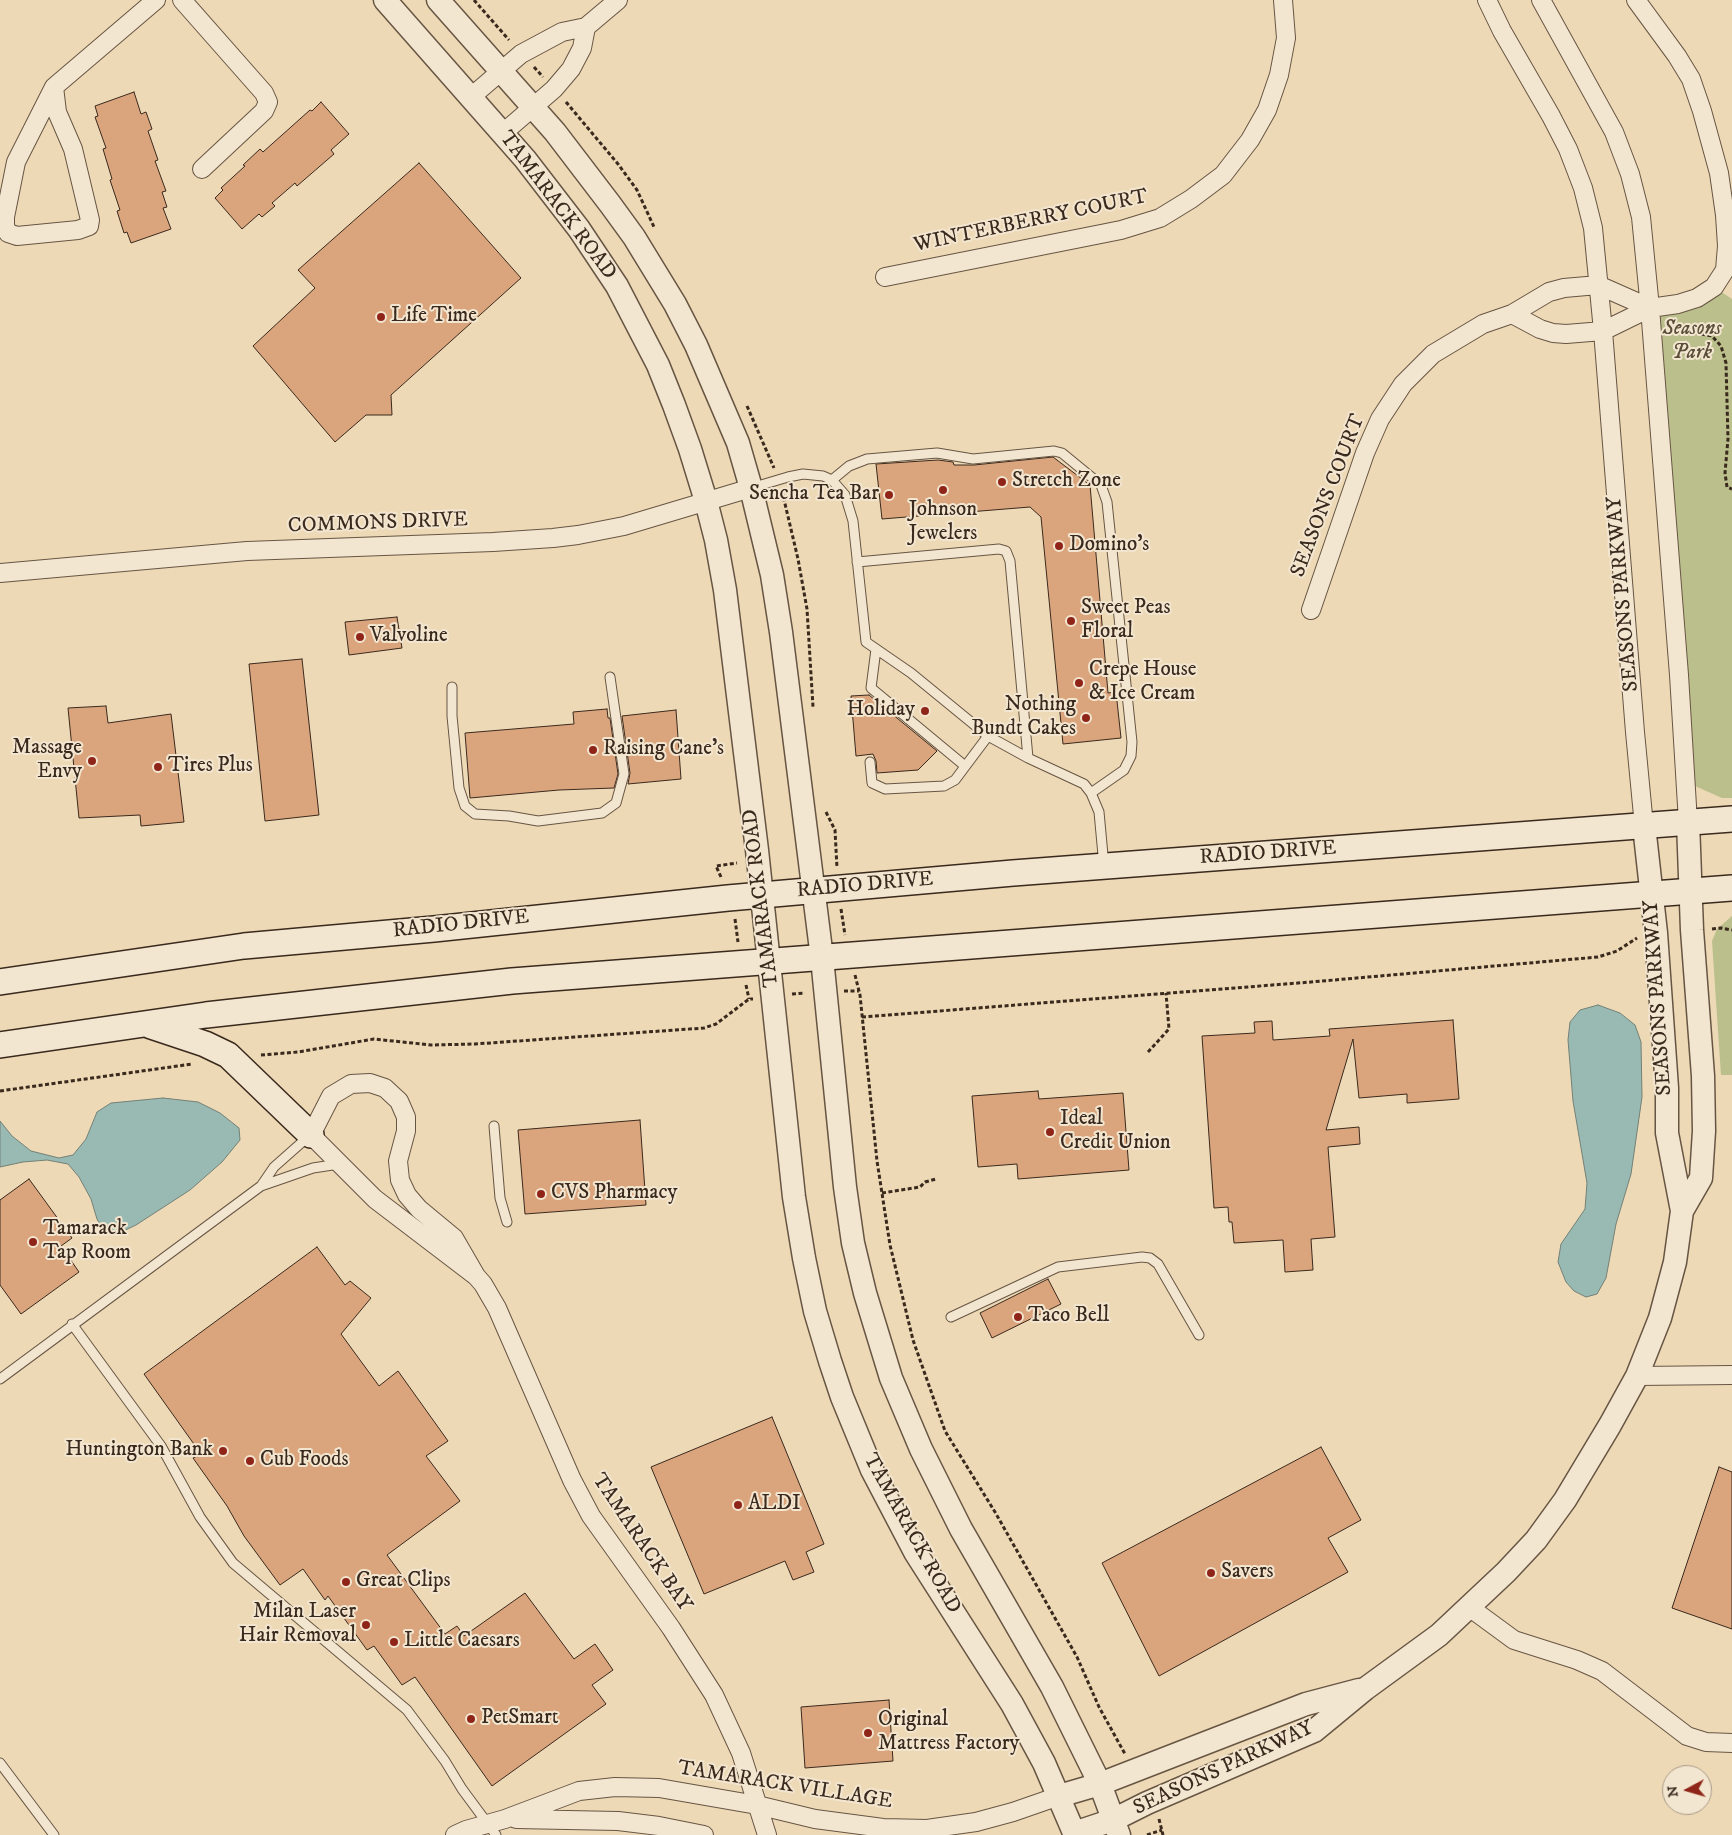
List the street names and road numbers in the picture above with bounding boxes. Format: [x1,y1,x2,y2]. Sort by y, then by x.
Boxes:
street label: TAMARACK ROAD [493,127,621,285]
street label: WINTERBERRY COURT [912,185,1150,259]
street label: SEASONS COURT [1286,411,1372,581]
street label: SEASONS PARKWAY [1603,495,1645,693]
street label: COMMONS DRIVE [287,508,469,540]
street label: TAMARACK ROAD [739,808,785,988]
street label: RADIO DRIVE [1199,837,1337,871]
street label: RADIO DRIVE [796,867,934,905]
street label: SEASONS PARKWAY [1640,899,1678,1097]
street label: RADIO DRIVE [392,905,530,945]
street label: TAMARACK ROAD [857,1450,965,1618]
street label: TAMARACK BAY [585,1469,697,1617]
street label: SEASONS PARKWAY [1130,1716,1318,1822]
street label: TAMARACK VILLAGE [676,1757,894,1815]

